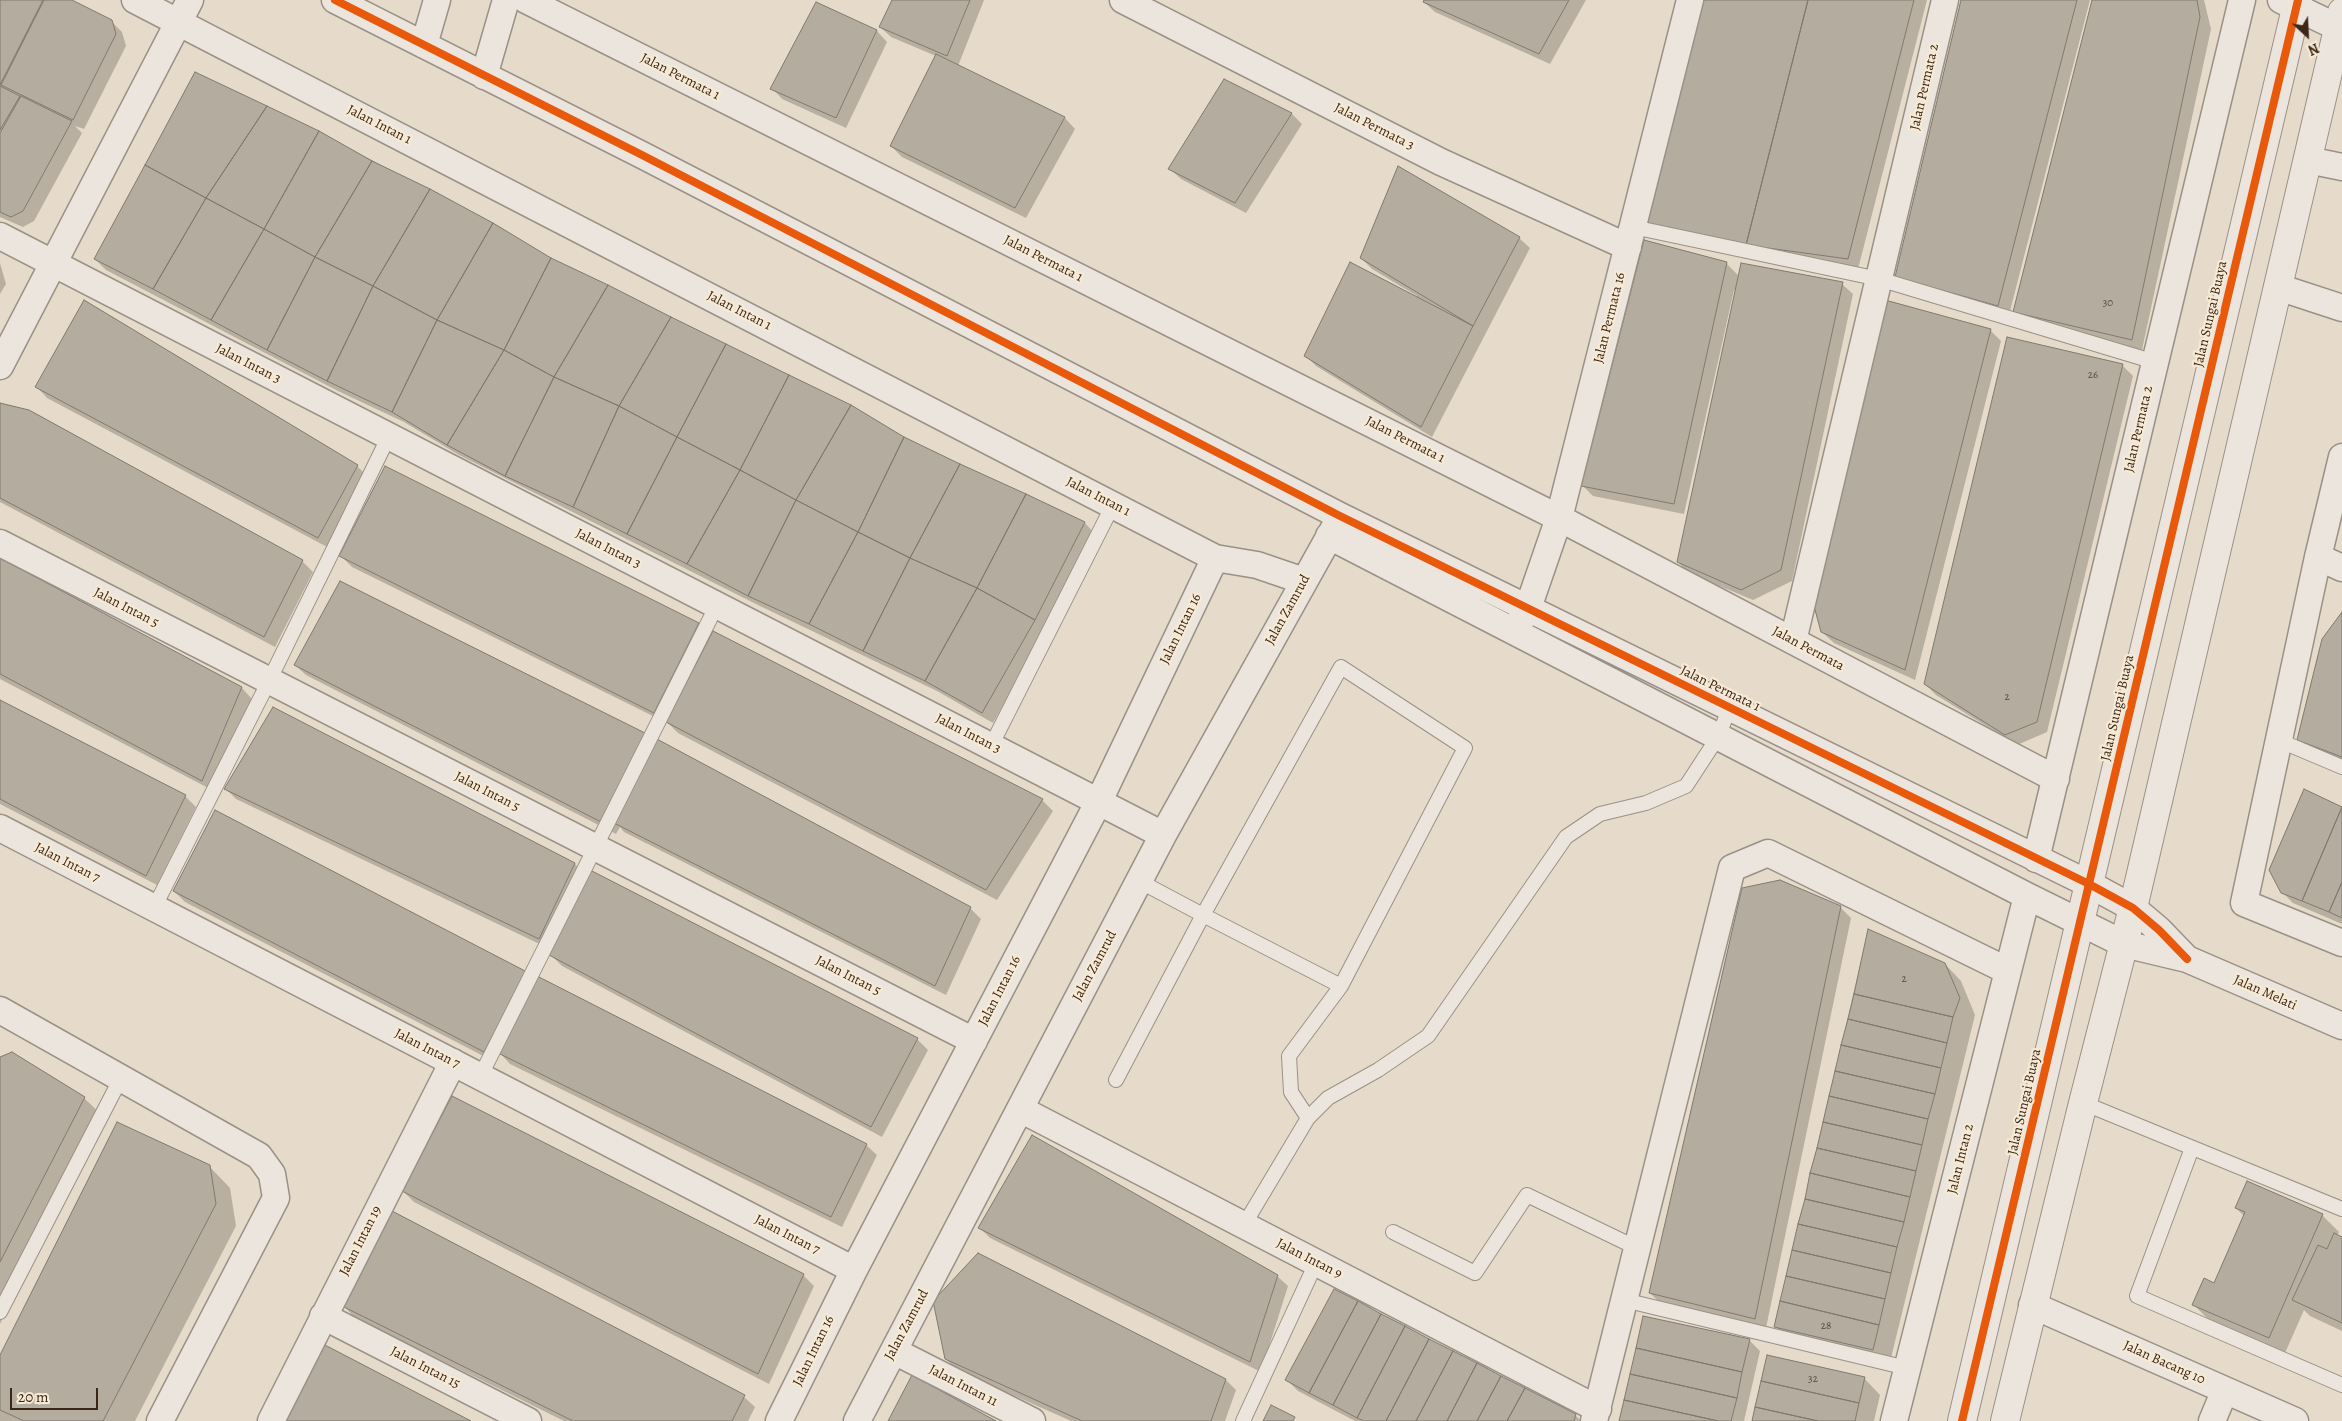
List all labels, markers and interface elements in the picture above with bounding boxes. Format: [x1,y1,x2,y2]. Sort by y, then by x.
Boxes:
north arrow [2282,10,2332,60]
text: N [2305,38,2322,60]
street label: Jalan Permata 2 [1907,42,1943,132]
street label: Jalan Permata 1 [638,50,722,104]
street label: Jalan Permata 3 [1331,100,1417,154]
street label: Jalan Intan 1 [344,102,414,148]
street label: Jalan Permata 1 [1001,232,1085,286]
street label: Jalan Sungai Buaya [2191,259,2231,369]
street label: Jalan Permata 16 [1591,271,1629,365]
street label: Jalan Intan 1 [704,288,774,334]
house number: 30 [2103,296,2113,310]
street label: Jalan Intan 3 [213,340,283,388]
house number: 26 [2088,368,2098,382]
street label: Jalan Permata 2 [2121,384,2157,474]
street label: Jalan Permata 1 [1363,413,1447,467]
street label: Jalan Intan 1 [1063,474,1133,520]
street label: Jalan Intan 3 [573,525,643,573]
street label: Jalan Zamrud [1262,572,1314,648]
street label: Jalan Intan 5 [90,584,162,632]
street label: Jalan Intan 16 [1157,591,1205,667]
street label: Jalan Permata [1769,623,1847,675]
street label: Jalan Sungai Buaya [2098,653,2138,763]
street label: Jalan Permata 1 [1677,662,1763,716]
house number: 2 [2004,690,2010,704]
street label: Jalan Intan 3 [933,710,1003,758]
street label: Jalan Intan 5 [451,768,523,816]
street label: Jalan Intan 7 [32,839,102,887]
street label: Jalan Zamrud [1069,928,1121,1004]
street label: Jalan Intan 5 [812,952,884,1000]
street label: Jalan Intan 16 [975,953,1025,1029]
house number: 2 [1901,972,1907,986]
street label: Jalan Melati [2231,972,2299,1014]
street label: Jalan Intan 7 [392,1025,462,1073]
street label: Jalan Sungai Buaya [2005,1047,2045,1157]
street label: Jalan Intan 2 [1944,1122,1978,1196]
street label: Jalan Intan 19 [336,1203,386,1279]
street label: Jalan Intan 7 [752,1211,822,1259]
street label: Jalan Intan 9 [1273,1235,1345,1283]
street label: Jalan Zamrud [881,1287,933,1363]
street label: Jalan Intan 16 [790,1313,838,1389]
house number: 28 [1821,1319,1831,1333]
street label: Jalan Bacang 10 [2120,1337,2208,1389]
street label: Jalan Intan 15 [387,1343,463,1393]
street label: Jalan Intan 11 [926,1362,1000,1410]
house number: 32 [1808,1372,1818,1386]
scale bar [12,1378,100,1410]
text: 20 m [18,1387,49,1407]

